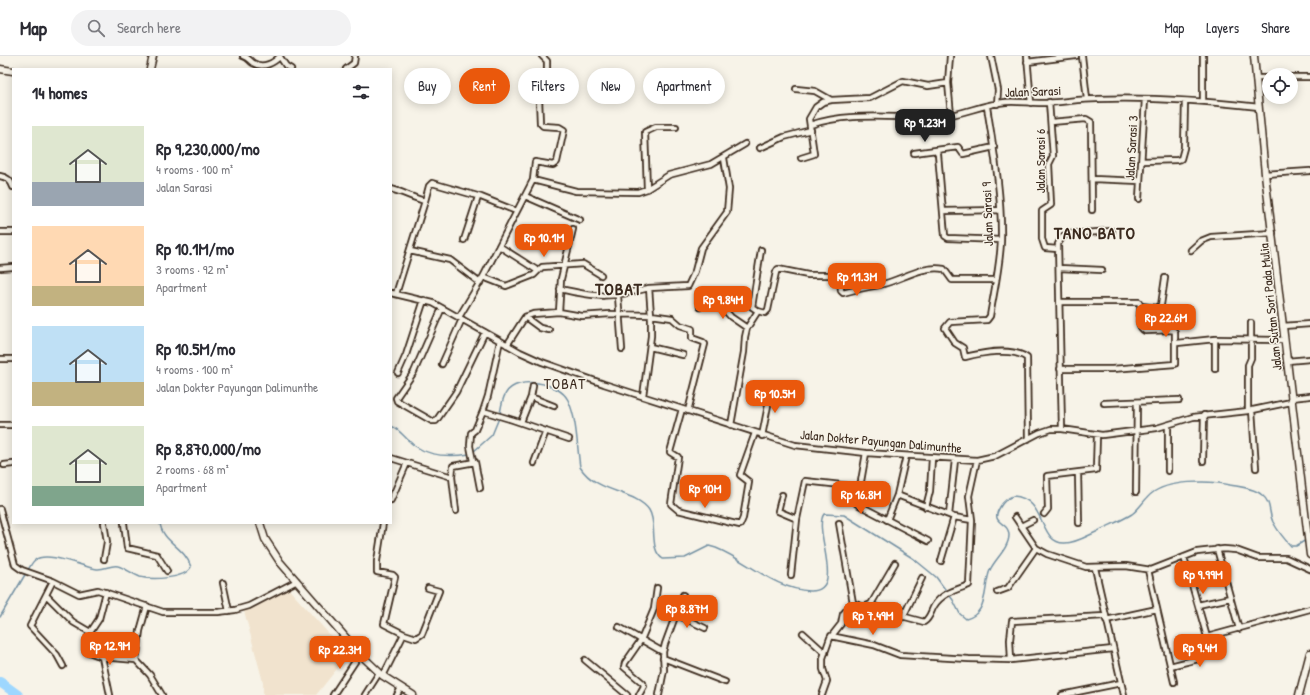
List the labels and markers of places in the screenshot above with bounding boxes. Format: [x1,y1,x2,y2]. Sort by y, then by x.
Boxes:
pin: Rp 9.23M [884,109,966,143]
pin: Rp 10.1M [503,224,585,258]
pin: Rp 11.3M [816,263,898,297]
pin: Rp 9.84M [682,286,764,320]
pin: Rp 22.6M [1125,304,1207,338]
pin: Rp 10.5M [734,380,816,414]
pin: Rp 10M [672,475,738,509]
pin: Rp 16.8M [820,481,902,515]
pin: Rp 9.99M [1162,561,1244,595]
pin: Rp 8.87M [646,595,728,629]
pin: Rp 7.49M [832,602,914,636]
pin: Rp 12.9M [69,632,151,666]
pin: Rp 9.4M [1163,634,1237,668]
pin: Rp 22.3M [299,636,381,670]

